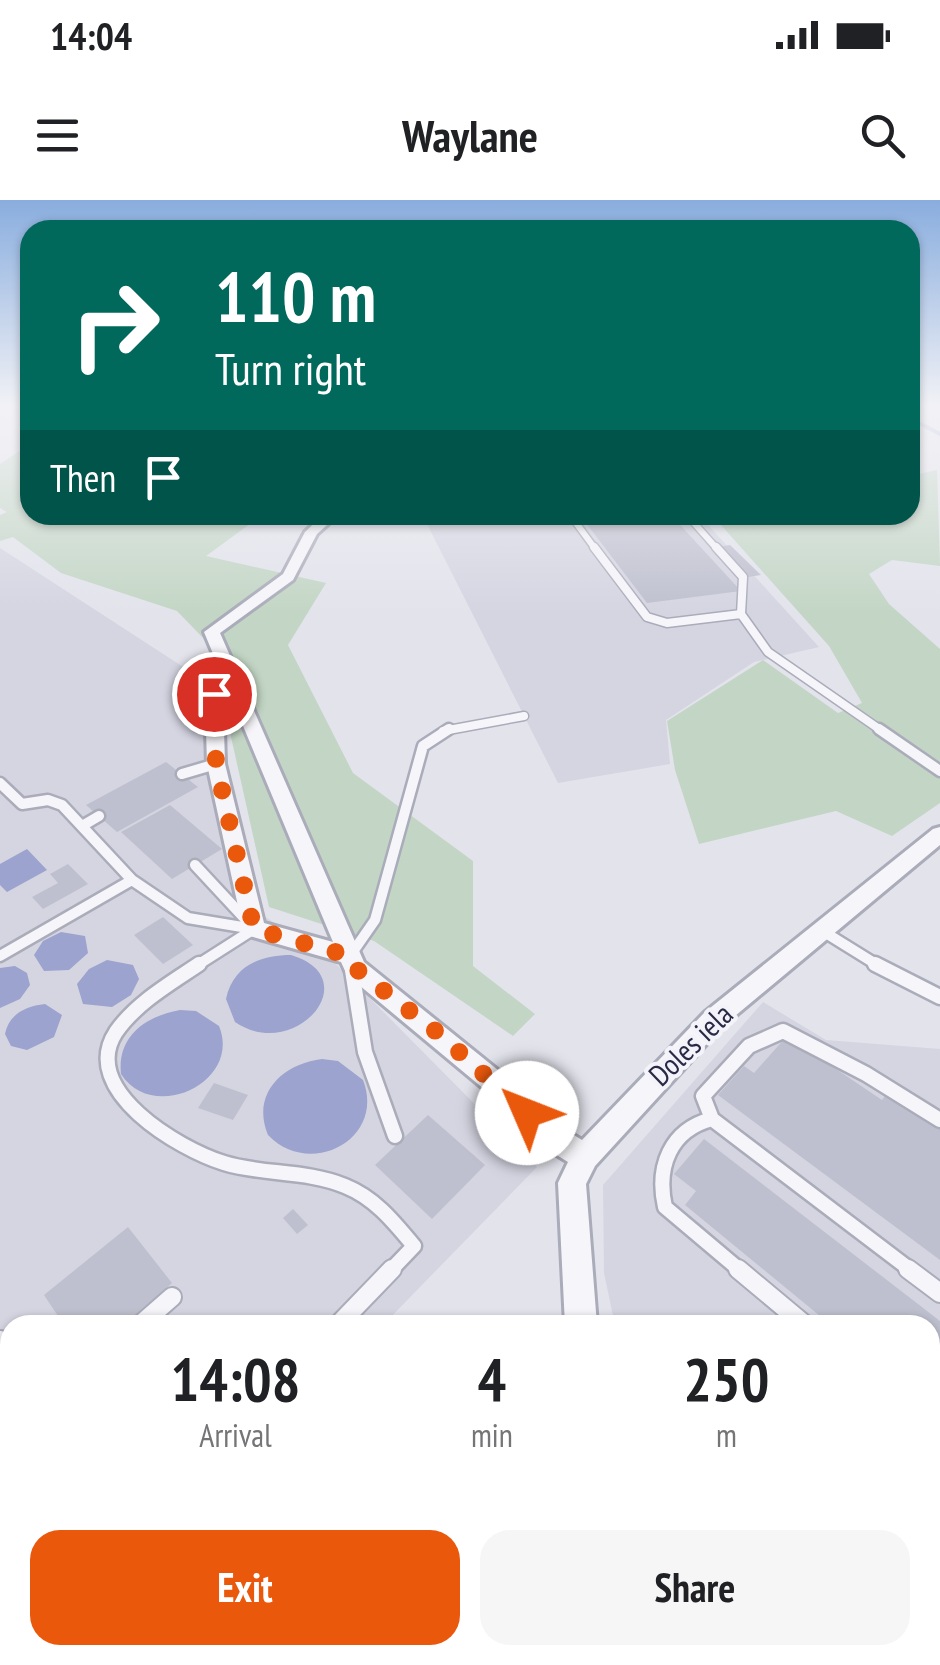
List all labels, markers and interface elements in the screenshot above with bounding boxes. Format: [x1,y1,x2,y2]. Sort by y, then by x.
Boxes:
text: 14:04 [50,11,132,60]
text: Waylane [402,106,538,164]
icon: menu [30,108,85,163]
icon: search [855,108,910,163]
text: 110 m [215,251,376,341]
icon: right [50,260,180,390]
text: Turn right [215,339,366,397]
icon: arrive [136,450,191,505]
text: Then [50,453,116,502]
pin [172,652,257,737]
icon: arrive [187,667,242,722]
street label: Doles iela [640,994,740,1094]
position arrow [475,1061,579,1165]
text: 14:08 [171,1340,300,1418]
text: 4 [478,1340,506,1418]
text: 250 [683,1340,769,1418]
text: Arrival [199,1414,272,1456]
text: min [471,1414,513,1456]
text: m [716,1414,737,1456]
button: Exit [30,1530,460,1645]
button: Share [480,1530,910,1645]

